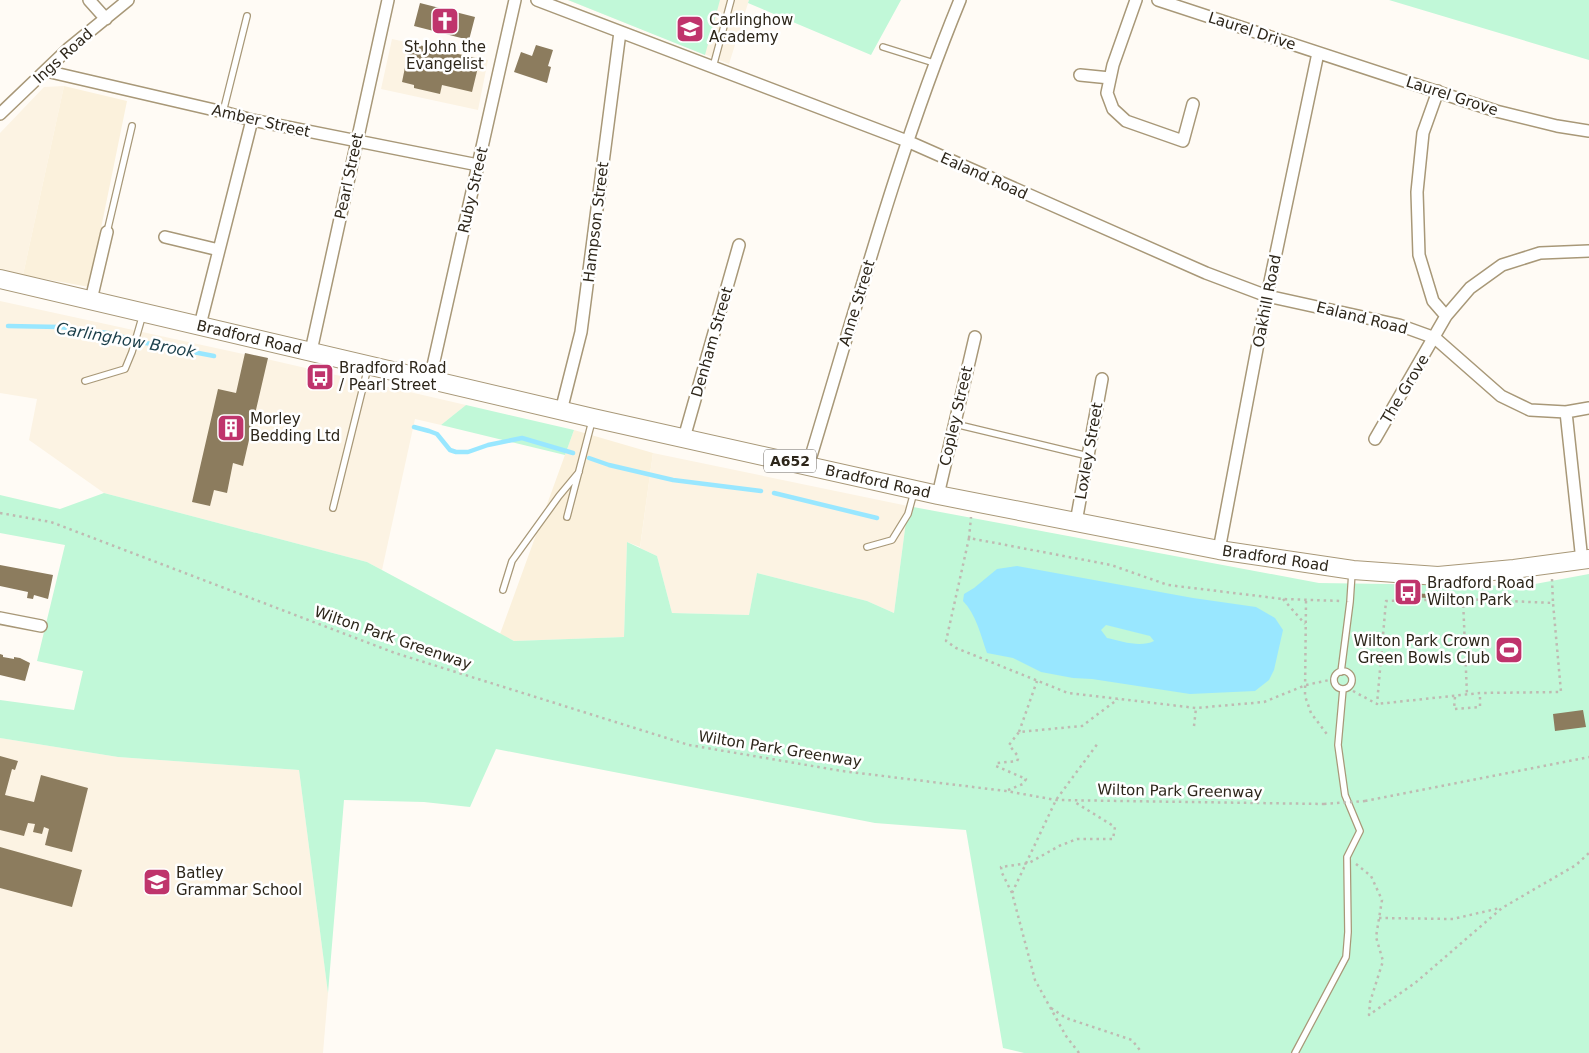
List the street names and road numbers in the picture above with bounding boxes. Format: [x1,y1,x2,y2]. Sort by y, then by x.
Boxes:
street label: Laurel Drive [1206,8,1298,54]
street label: Ings Road [30,25,96,87]
street label: Laurel Grove [1404,73,1500,119]
street label: Amber Street [210,101,312,141]
street label: Pearl Street [331,131,367,221]
street label: Ruby Street [454,145,492,235]
street label: Ealand Road [938,149,1030,203]
street label: Hampson Street [580,161,612,283]
street label: Oakhill Road [1249,253,1285,349]
street label: Anne Street [835,258,879,348]
street label: Denham Street [688,285,736,399]
street label: Ealand Road [1314,298,1410,338]
street label: Bradford Road [195,316,304,358]
street label: The Grove [1377,351,1433,428]
street label: Copley Street [936,364,976,468]
street label: Loxley Street [1072,401,1106,501]
road number: A652 [764,450,816,472]
street label: Bradford Road [823,461,932,502]
street label: Bradford Road [1221,542,1330,575]
street label: Wilton Park Greenway [312,603,474,673]
street label: Wilton Park Greenway [697,727,863,771]
street label: Wilton Park Greenway [1097,781,1263,801]

